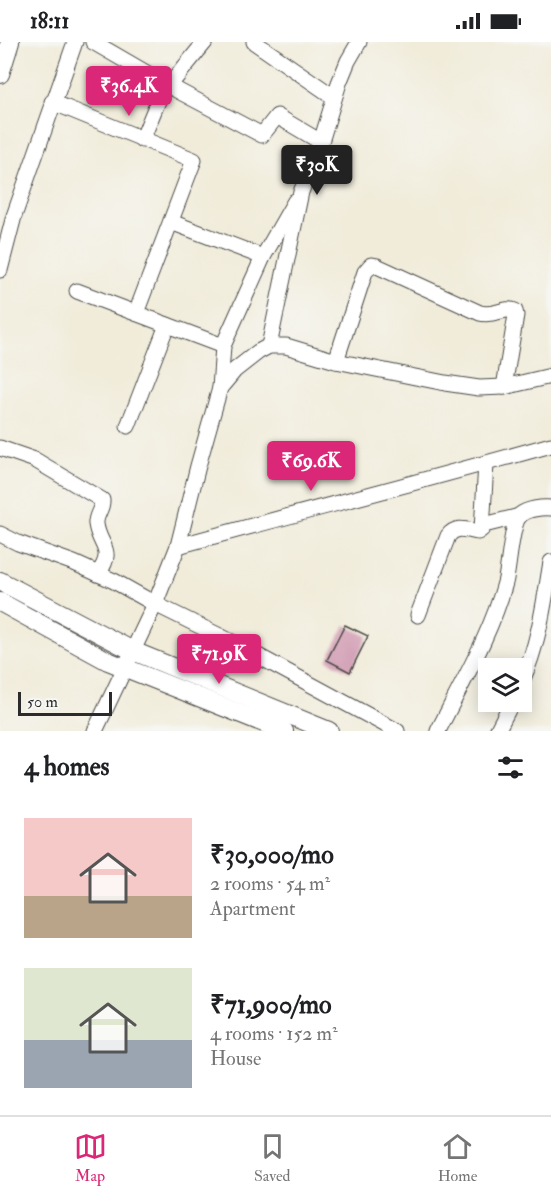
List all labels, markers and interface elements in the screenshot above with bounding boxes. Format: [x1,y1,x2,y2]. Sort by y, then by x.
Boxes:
text: 18:11 [30,7,69,35]
pin: ₹36.4K [80,66,178,117]
text: ₹36.4K [100,73,158,98]
pin: ₹30K [281,145,353,196]
text: ₹30K [295,152,339,177]
pin: ₹69.6K [262,441,360,492]
text: ₹69.6K [281,448,341,473]
pin: ₹71.9K [170,634,268,685]
text: ₹71.9K [191,641,247,666]
map controls [478,658,532,712]
button: layers [478,658,532,712]
scale bar [18,689,112,716]
text: 50 m [27,692,58,712]
text: 4 homes [24,751,110,783]
icon: filters [494,751,527,784]
text: ₹30,000/mo [210,839,334,871]
icon: home [72,842,144,914]
text: 2 rooms · 54 m² [210,871,330,896]
text: Apartment [210,896,295,921]
text: ₹71,900/mo [210,989,332,1021]
icon: home [72,992,144,1064]
text: 4 rooms · 152 m² [210,1021,338,1046]
text: House [210,1046,261,1071]
tab: Map [74,1130,107,1186]
tab: Saved [254,1130,290,1186]
tab: Home [438,1130,477,1186]

